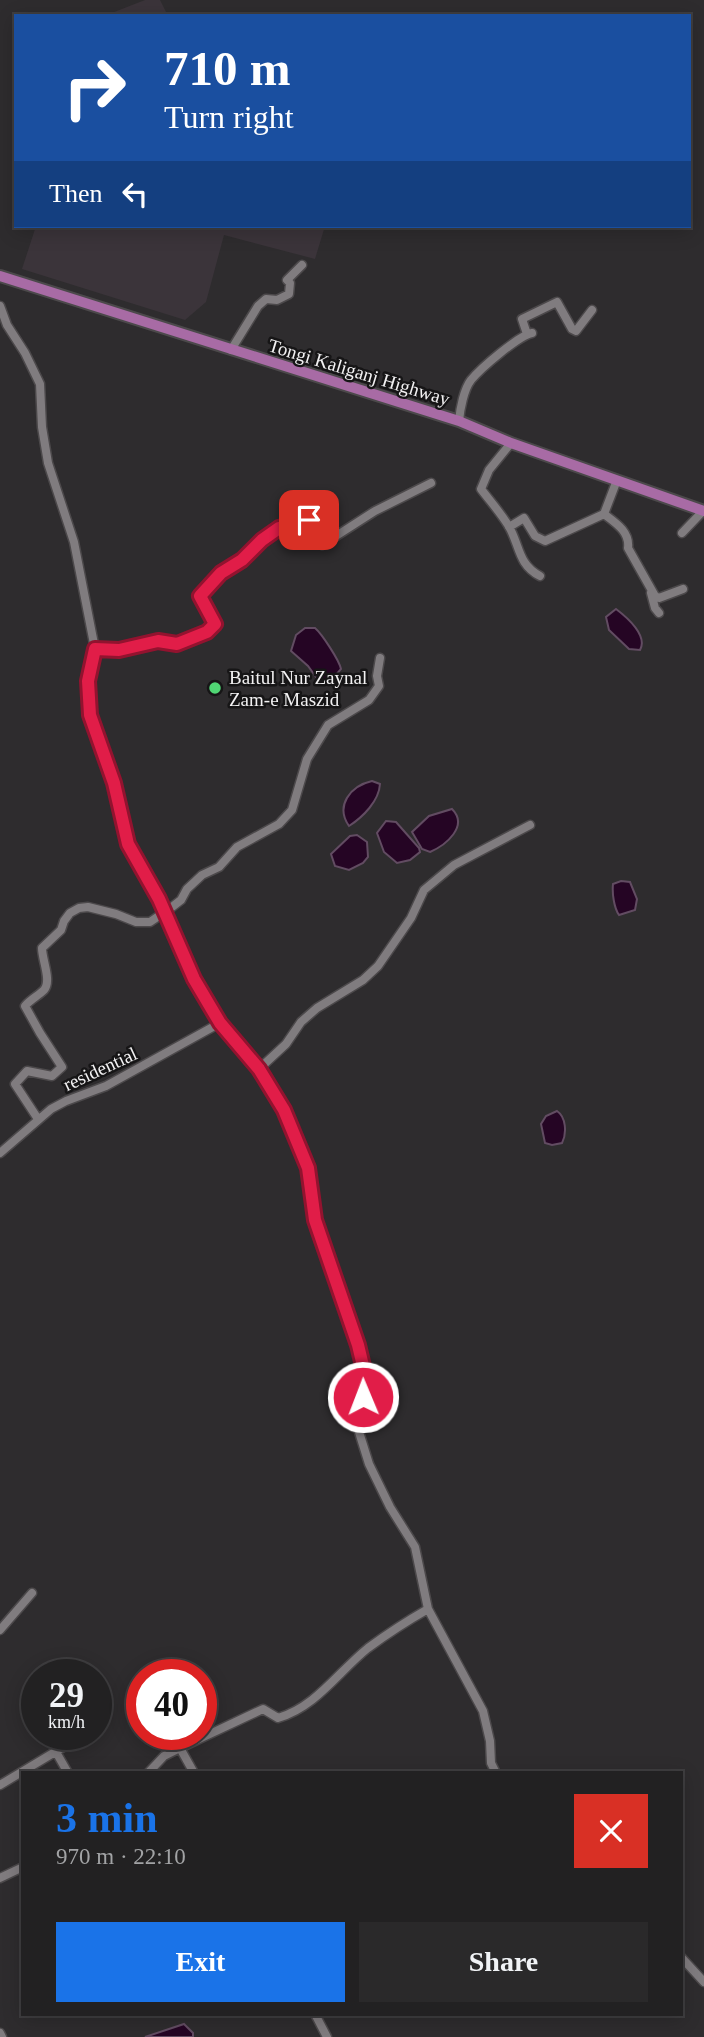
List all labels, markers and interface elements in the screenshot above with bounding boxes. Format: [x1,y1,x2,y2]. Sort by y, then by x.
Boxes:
text: 710 m [164,41,291,96]
icon: right [49,42,140,133]
text: Turn right [164,99,294,135]
icon: left [116,175,154,213]
text: Then [49,179,102,208]
street label: Tongi Kaliganj Highway [266,334,453,410]
pin [279,490,339,550]
icon: arrive [290,501,328,539]
place label: Baitul Nur Zaynal Zam-e Maszid [229,667,367,710]
marker: Baitul Nur Zaynal Zam-e Maszid [207,680,223,696]
street label: residential [60,1043,140,1095]
position arrow [326,1360,400,1434]
speed limit sign: 40 [126,1659,217,1750]
text: 29 [49,1676,84,1715]
text: km/h [48,1712,85,1732]
button: close [574,1794,648,1868]
text: 3 min [56,1795,158,1841]
text: 970 m · 22:10 [56,1844,186,1869]
button: Exit [56,1922,345,2002]
button: Share [359,1922,648,2002]

